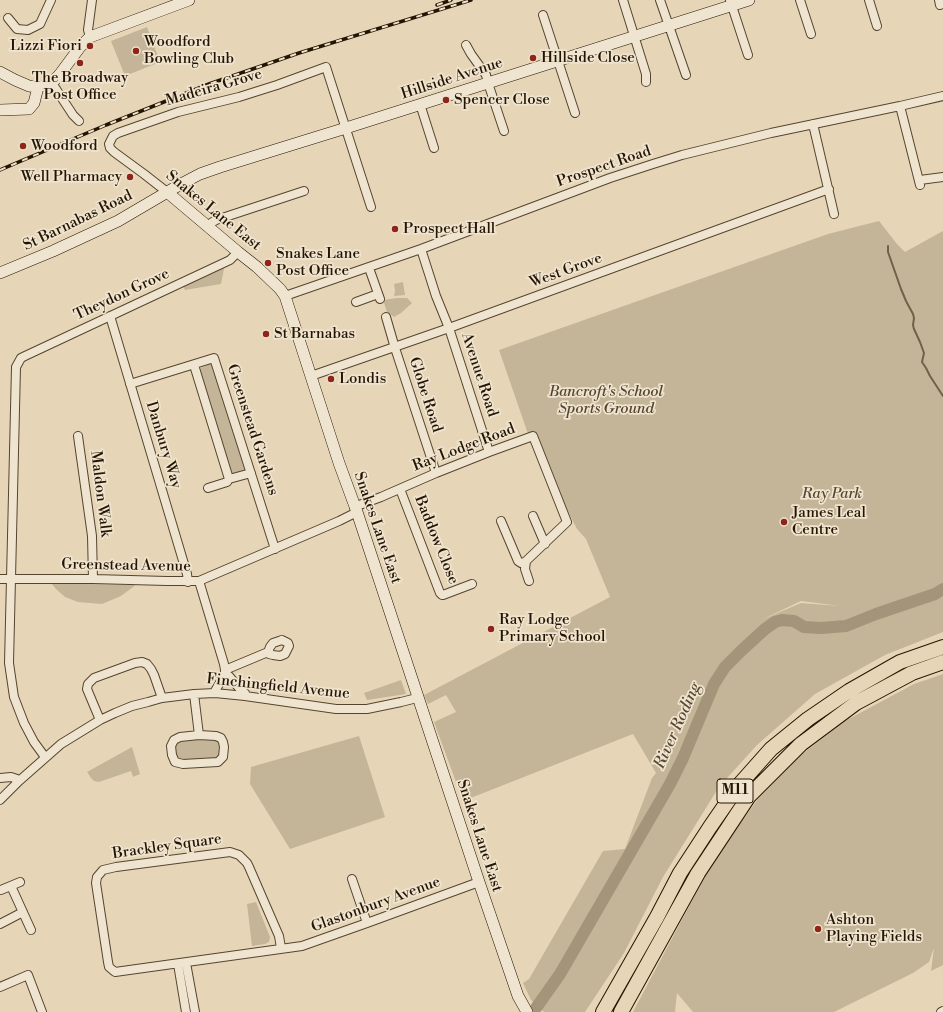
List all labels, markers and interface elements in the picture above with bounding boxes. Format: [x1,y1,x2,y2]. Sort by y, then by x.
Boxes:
place label: Woodford Bowling Club [144,33,234,68]
place label: Lizzi Fiori [10,37,82,55]
marker: Lizzi Fiori [85,41,95,51]
marker: Woodford Bowling Club [131,46,141,56]
place label: Hillside Close [541,49,635,67]
marker: Hillside Close [528,53,538,63]
street label: Hillside Avenue [399,54,505,104]
marker: The Broadway Post Office [75,58,85,68]
street label: Madeira Grove [164,66,264,110]
place label: The Broadway Post Office [32,69,128,104]
place label: Spencer Close [454,91,550,109]
marker: Spencer Close [441,95,451,105]
place label: Woodford [31,137,97,155]
marker: Woodford [18,141,28,151]
street label: Prospect Road [554,142,654,192]
street label: Snakes Lane East [162,167,264,255]
place label: Well Pharmacy [21,168,122,186]
marker: Well Pharmacy [125,172,135,182]
street label: St Barnabas Road [21,187,135,255]
place label: Prospect Hall [403,220,495,238]
marker: Prospect Hall [390,224,400,234]
place label: Snakes Lane Post Office [276,245,360,280]
street label: West Grove [527,250,605,292]
marker: Snakes Lane Post Office [263,258,273,268]
street label: Theydon Grove [71,265,173,325]
place label: St Barnabas [274,325,355,343]
marker: St Barnabas [261,329,271,339]
street label: Avenue Road [457,331,501,419]
street label: Globe Road [404,355,446,435]
street label: Greenstead Gardens [222,362,282,498]
place label: Londis [339,370,386,388]
marker: Londis [326,374,336,384]
park label: Bancroft's School Sports Ground [549,383,663,418]
street label: Danbury Way [141,399,185,491]
street label: Ray Lodge Road [410,420,518,476]
street label: Maldon Walk [86,450,114,538]
street label: Snakes Lane East [349,470,405,586]
park label: Ray Park [802,485,862,503]
street label: Baddow Close [410,493,462,587]
place label: James Leal Centre [792,504,866,539]
marker: James Leal Centre [779,517,789,527]
street label: Greenstead Avenue [61,556,191,576]
place label: Ray Lodge Primary School [499,611,605,646]
marker: Ray Lodge Primary School [486,624,496,634]
street label: Finchingfield Avenue [206,671,350,703]
water label: River Roding [650,680,706,772]
street label: Snakes Lane East [452,778,506,894]
road number: M11 [717,779,753,803]
street label: Brackley Square [111,830,223,864]
street label: Glastonbury Avenue [309,873,443,937]
place label: Ashton Playing Fields [826,911,922,946]
marker: Ashton Playing Fields [813,924,823,934]

